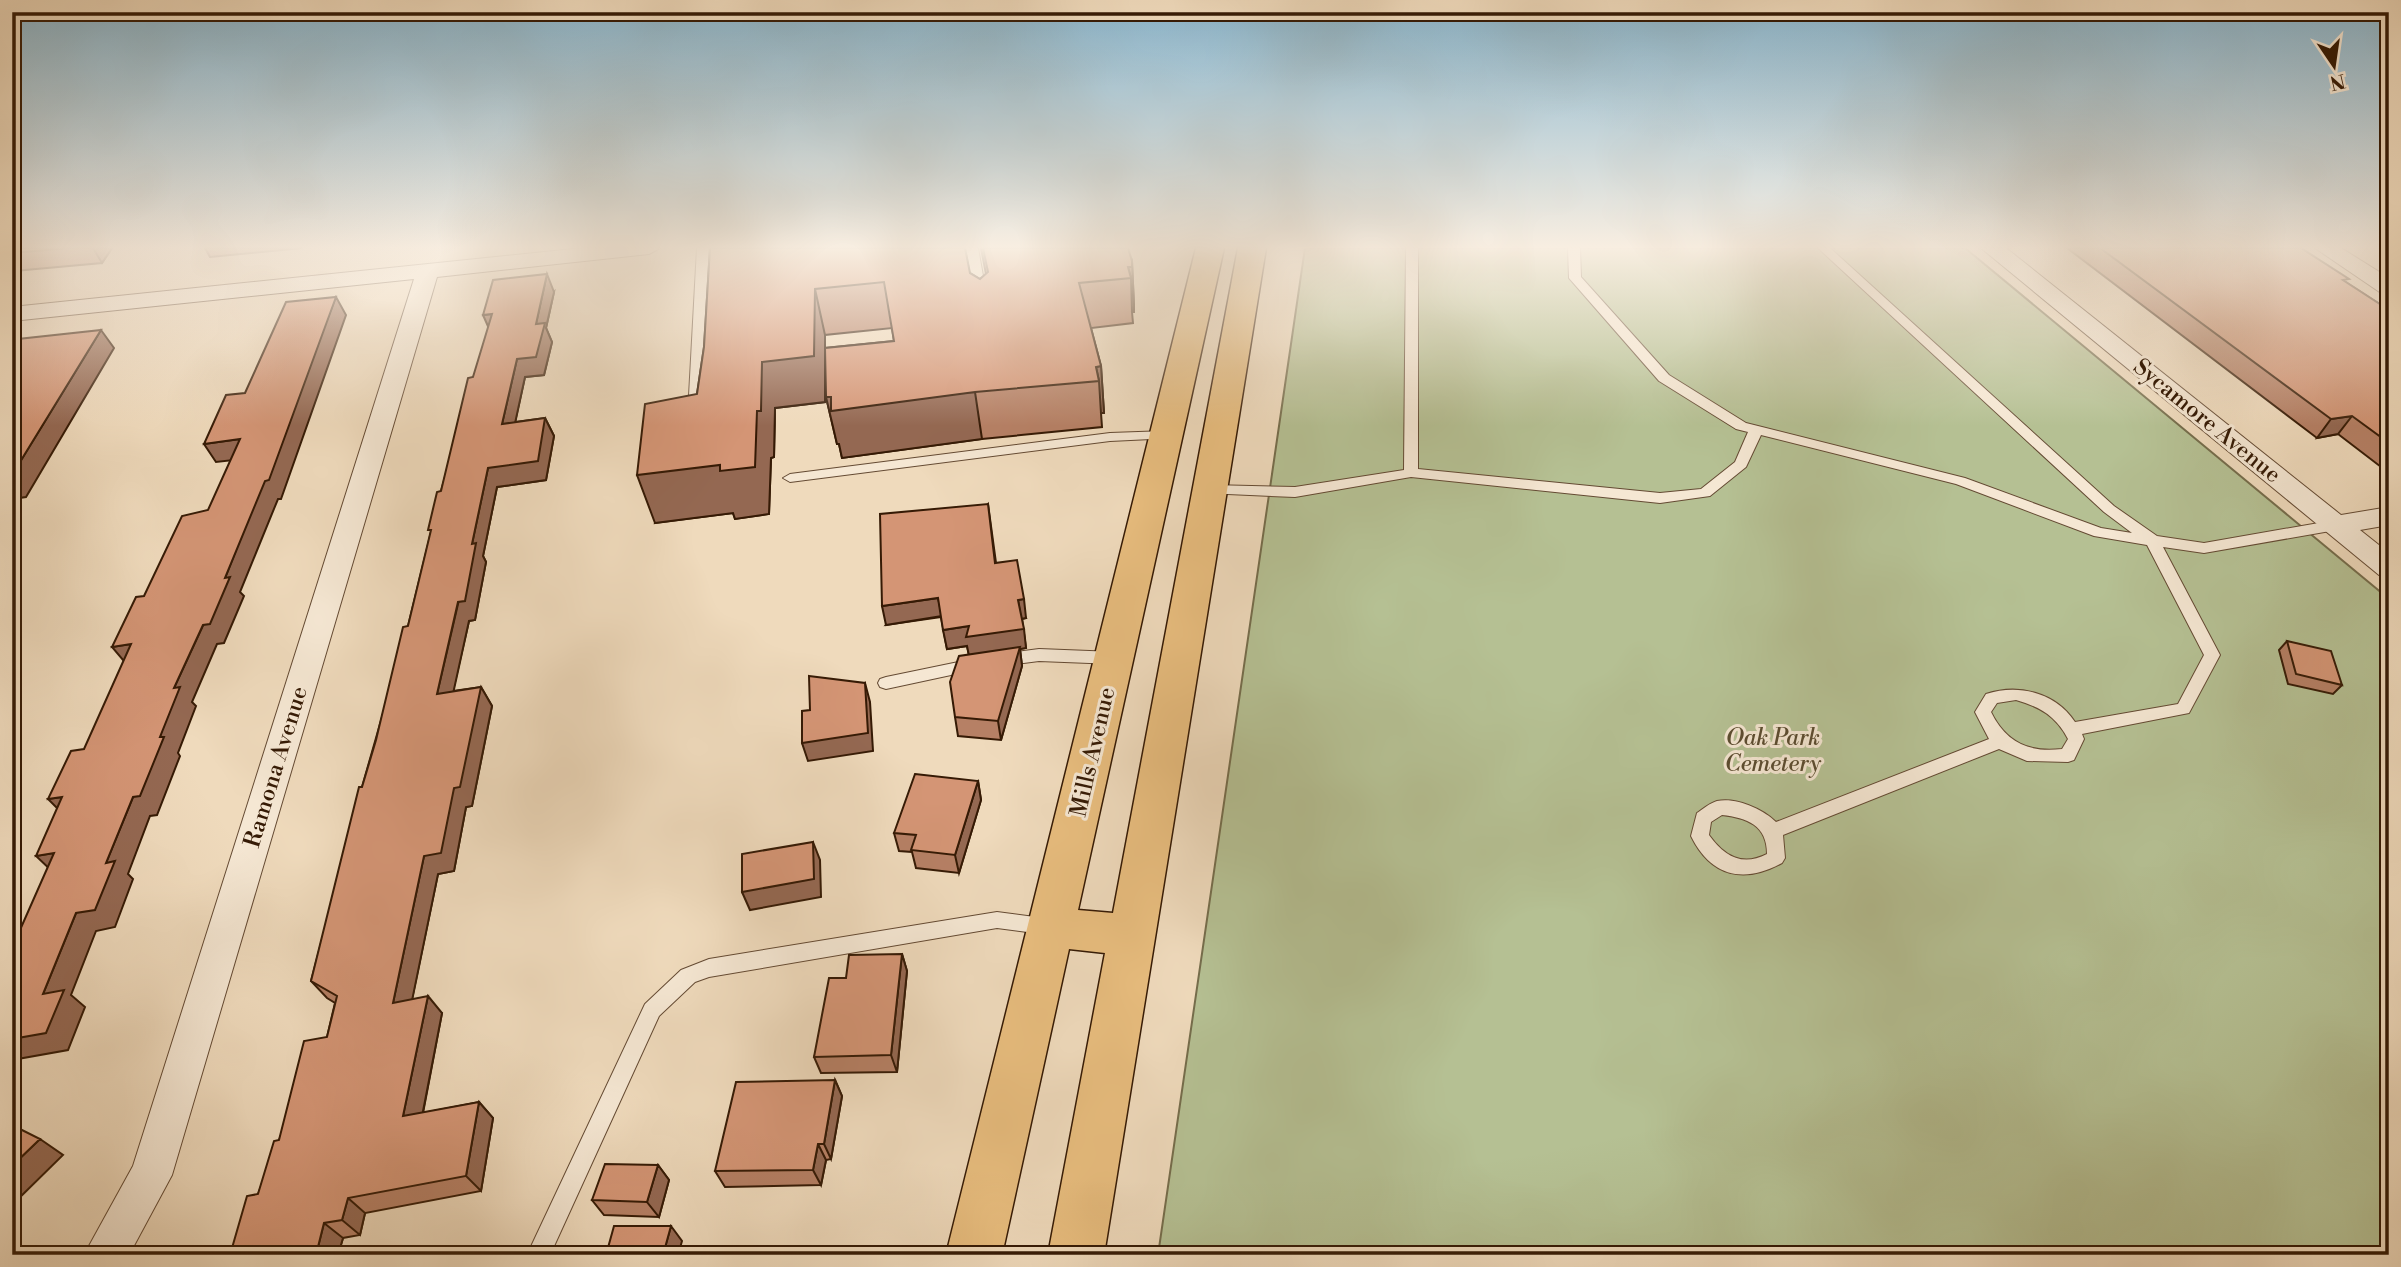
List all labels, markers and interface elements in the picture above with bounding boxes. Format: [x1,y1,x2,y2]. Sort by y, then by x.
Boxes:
north arrow [2300,32,2370,102]
text: N [2328,68,2348,95]
street label: Sycamore Avenue [2128,353,2286,489]
street label: Ramona Avenue [238,683,314,851]
street label: Mills Avenue [1064,684,1122,820]
park label: Oak Park Cemetery [1725,724,1822,778]

